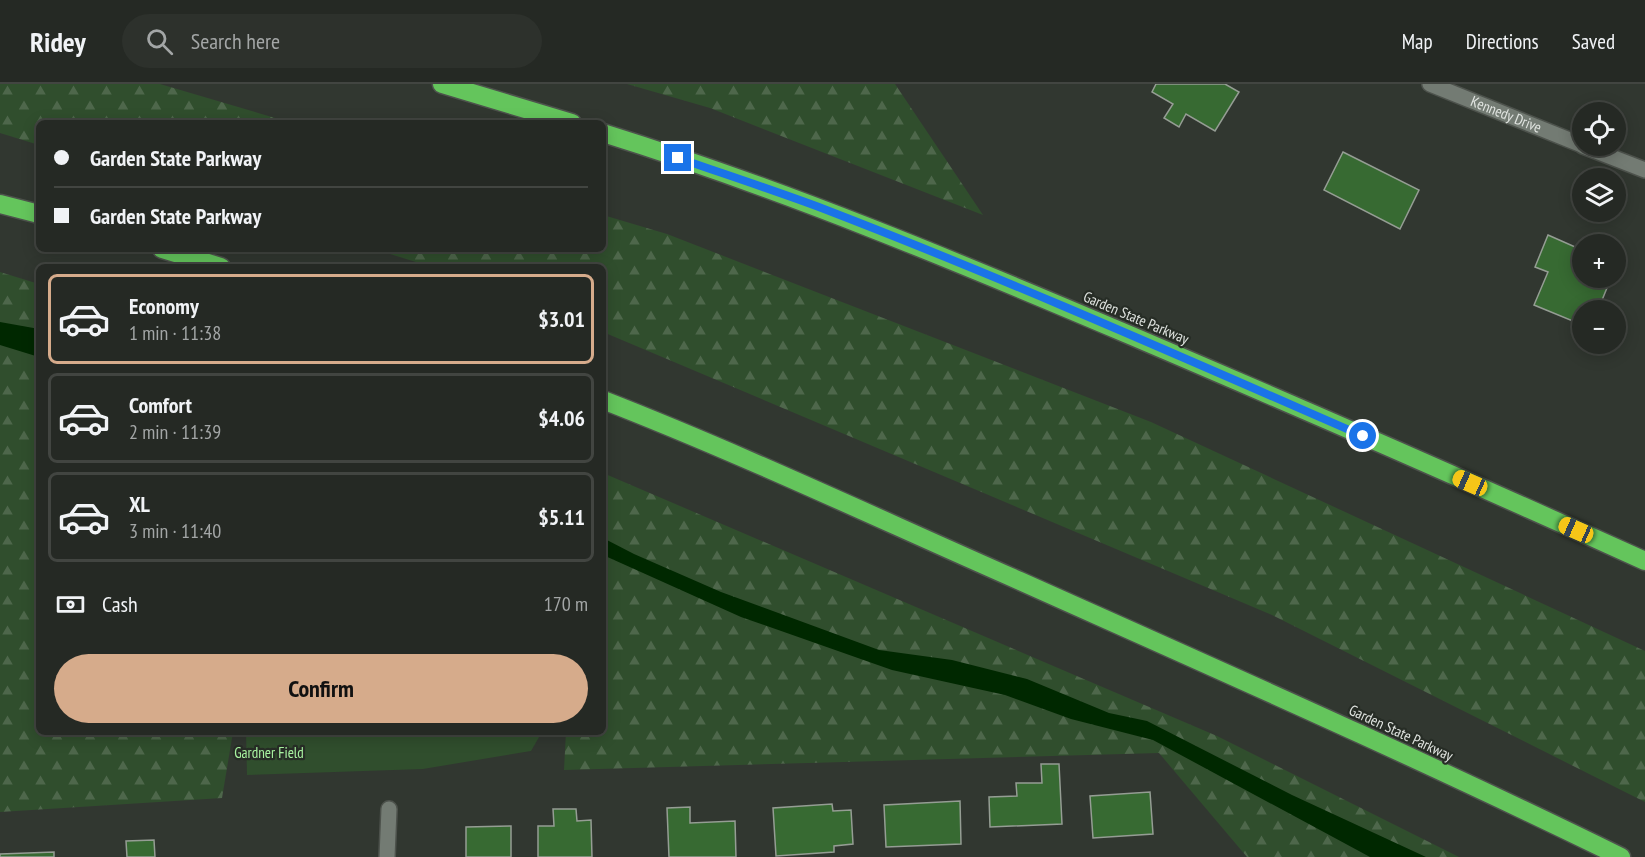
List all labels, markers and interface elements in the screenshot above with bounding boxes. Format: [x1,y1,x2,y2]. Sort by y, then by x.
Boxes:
search box [122,14,542,68]
text: Ridey [30,23,86,60]
icon: search [143,25,176,58]
text: Search here [191,27,280,55]
text: Map [1402,28,1433,55]
text: Directions [1466,28,1539,55]
text: Saved [1572,28,1615,55]
street label: Kennedy Drive [1468,91,1544,137]
map controls [1572,102,1626,354]
button: locate [1572,102,1626,156]
text: Garden State Parkway [90,144,261,172]
route end [664,144,691,171]
button: layers [1572,168,1626,222]
text: Garden State Parkway [90,202,261,230]
button: + [1572,234,1626,288]
street label: Garden State Parkway [1081,287,1192,348]
icon: car [57,292,111,346]
text: Economy [129,292,199,320]
button: − [1572,300,1626,354]
text: $3.01 [538,305,585,333]
text: 1 min · 11:38 [129,320,221,346]
icon: car [57,391,111,445]
text: Comfort [129,391,192,419]
text: $4.06 [538,404,585,432]
text: 2 min · 11:39 [129,419,221,445]
route start [1349,422,1376,449]
car [1450,467,1490,499]
icon: car [57,490,111,544]
text: XL [129,490,150,518]
text: $5.11 [538,503,585,531]
car [1556,514,1596,546]
text: 3 min · 11:40 [129,518,221,544]
icon: cash [54,588,87,621]
text: Cash [102,590,138,618]
text: 170 m [544,591,588,617]
button: Confirm [54,654,588,723]
street label: Garden State Parkway [1346,700,1457,765]
park label: Gardner Field [234,743,304,762]

